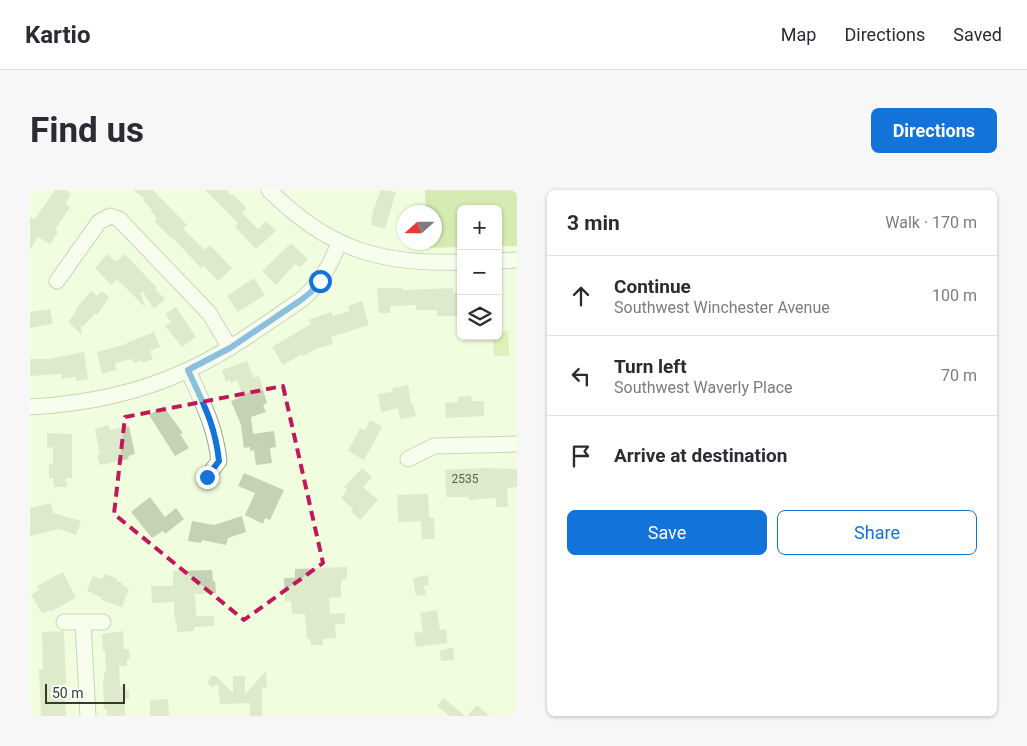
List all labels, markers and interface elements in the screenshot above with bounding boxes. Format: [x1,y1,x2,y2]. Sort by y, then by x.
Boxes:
text: Kartio [25,21,91,49]
text: Map [781,24,816,45]
text: Directions [844,24,925,45]
text: Saved [953,24,1002,45]
button: Directions [871,108,997,153]
text: Find us [30,110,144,151]
north arrow [397,205,442,250]
map controls [457,205,502,340]
button: + [457,205,502,250]
text: 3 min [567,211,620,235]
text: Walk · 170 m [885,213,977,232]
button: − [457,250,502,295]
route start [309,270,332,293]
text: Continue [614,275,691,298]
icon: ahead [567,282,595,310]
text: 100 m [932,286,977,305]
button: layers [457,295,502,340]
text: Southwest Winchester Avenue [614,298,830,317]
text: Turn left [614,355,687,378]
icon: left [567,362,595,390]
text: 70 m [941,366,977,385]
text: Southwest Waverly Place [614,378,793,397]
icon: arrive [567,442,595,470]
text: Arrive at destination [614,444,787,467]
route end [196,466,219,489]
house number: 2535 [452,472,479,486]
button: Save [567,510,767,555]
button: Share [777,510,977,555]
scale bar [45,681,125,704]
text: 50 m [52,685,84,701]

